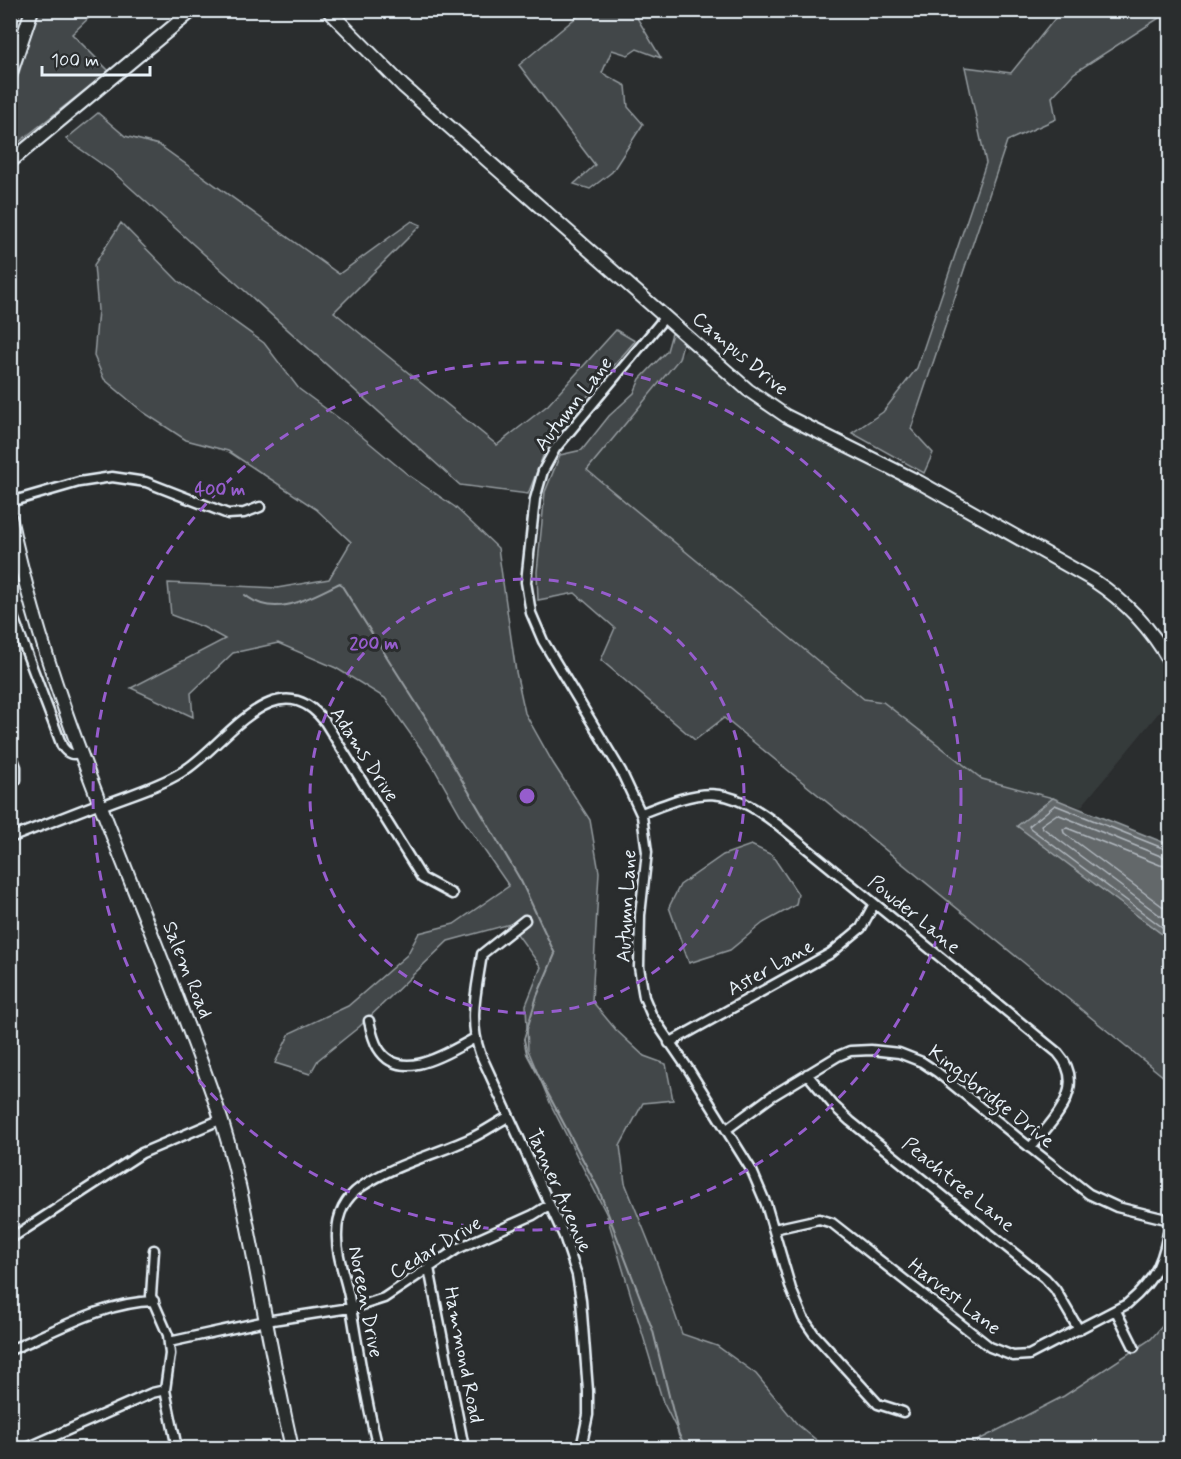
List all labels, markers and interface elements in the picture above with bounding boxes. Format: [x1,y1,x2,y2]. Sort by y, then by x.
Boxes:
scale bar [42,39,150,77]
text: 100 m [51,49,99,73]
street label: Campus Drive [686,306,794,402]
street label: Autumn Lane [529,351,619,457]
text: 400 m [195,478,245,502]
text: 200 m [349,632,399,656]
street label: Adams Drive [323,702,405,808]
centre of rings [517,786,537,806]
street label: Autumn Lane [611,849,643,963]
street label: Powder Lane [862,869,966,961]
street label: Salem Road [155,917,219,1023]
street label: Aster Lane [723,933,819,1003]
street label: Kingsbridge Drive [921,1039,1060,1157]
street label: Tanner Avenue [520,1125,598,1257]
street label: Peachtree Lane [896,1131,1020,1239]
street label: Cedar Drive [385,1210,487,1286]
street label: Noreen Drive [341,1244,389,1360]
street label: Harvest Lane [902,1252,1006,1342]
street label: Hammond Road [437,1284,489,1426]

